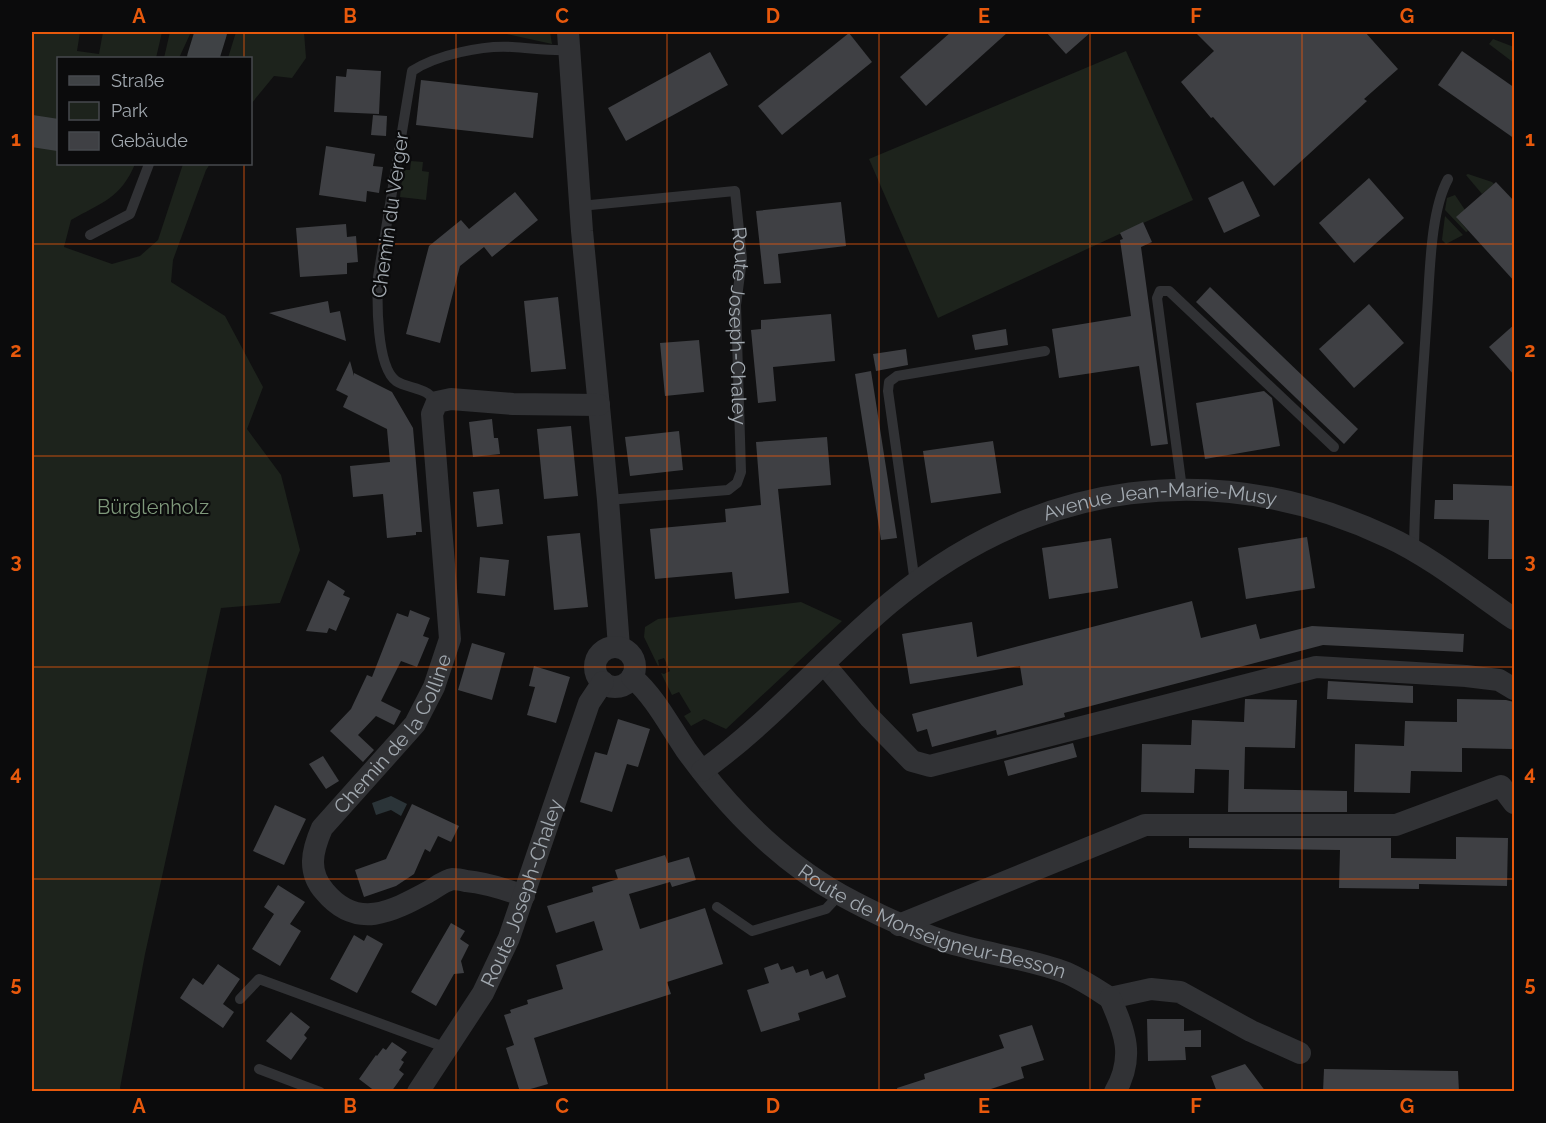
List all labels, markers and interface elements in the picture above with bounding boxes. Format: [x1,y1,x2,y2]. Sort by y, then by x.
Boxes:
text: A [132,4,146,28]
text: B [343,4,357,28]
text: C [555,4,569,28]
text: D [766,4,780,28]
text: E [978,4,990,28]
text: F [1190,4,1202,28]
text: G [1400,4,1414,28]
legend [57,57,252,165]
text: Straße [111,70,165,91]
text: Park [111,100,148,121]
text: 1 [11,127,21,151]
text: 1 [1525,127,1535,151]
text: Gebäude [111,130,188,151]
street label: Chemin du Verger [366,131,414,299]
street label: Route Joseph-Chaley [724,226,754,425]
text: 2 [10,338,22,362]
text: 2 [1524,338,1536,362]
street label: Avenue Jean-Marie-Musy [1040,478,1279,526]
park label: Bürglenholz [97,495,209,519]
text: 3 [10,549,22,573]
text: 3 [1524,549,1536,573]
street label: Chemin de la Colline [329,651,456,819]
text: 4 [10,761,22,785]
text: 4 [1524,761,1536,785]
street label: Route Joseph-Chaley [476,796,567,991]
street label: Route de Monseigneur-Besson [793,859,1069,984]
text: 5 [10,972,22,996]
text: 5 [1524,972,1536,996]
text: A [132,1094,146,1118]
text: B [343,1094,357,1118]
text: C [555,1094,569,1118]
text: D [766,1094,780,1118]
text: E [978,1094,990,1118]
text: F [1190,1094,1202,1118]
text: G [1400,1094,1414,1118]

